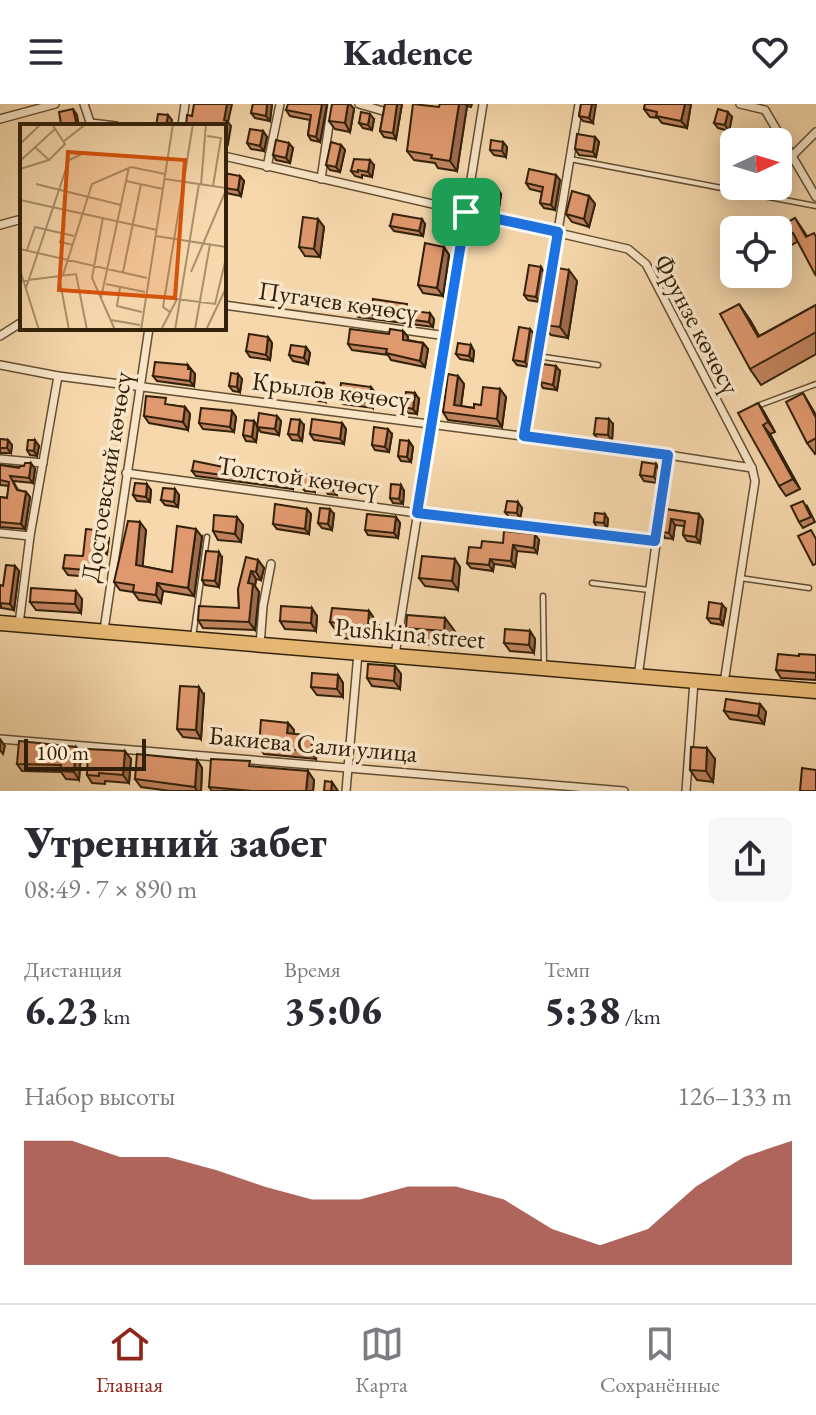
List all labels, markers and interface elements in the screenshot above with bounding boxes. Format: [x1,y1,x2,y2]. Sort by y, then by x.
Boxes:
text: Kadence [343,29,473,76]
icon: menu [24,30,68,74]
icon: heart [748,30,792,74]
inset map [20,124,226,330]
north arrow [720,128,792,200]
map controls [720,128,792,288]
pin [432,178,500,246]
icon: arrive [444,190,488,234]
button: locate [720,216,792,288]
street label: Фрунзе көчөсү [646,248,748,400]
street label: Пугачев көчөсү [256,273,421,329]
street label: Крылов көчөсү [250,363,413,417]
street label: Достоевский көчөсү [73,369,140,585]
street label: Толстой көчөсү [215,448,382,504]
street label: Pushkina street [333,609,487,657]
street label: Бакиева Сали улица [207,718,419,770]
scale bar [24,735,146,771]
text: 100 m [36,738,89,767]
text: Утренний забег [24,813,327,870]
button: share [708,817,792,901]
text: 08:49 · 7 × 890 m [24,872,197,906]
text: Дистанция [24,955,122,984]
text: Время [284,955,341,984]
text: Темп [544,955,590,984]
text: 6.23 [24,984,99,1036]
text: 35:06 [284,984,382,1036]
text: 5:38 [544,984,620,1036]
text: km [99,1002,131,1031]
text: /km [620,1002,661,1031]
text: Набор высоты [24,1079,175,1113]
text: 126–133 m [677,1079,792,1113]
tab: Главная [96,1322,163,1399]
tab: Карта [355,1322,408,1399]
tab: Сохранённые [600,1322,720,1399]

